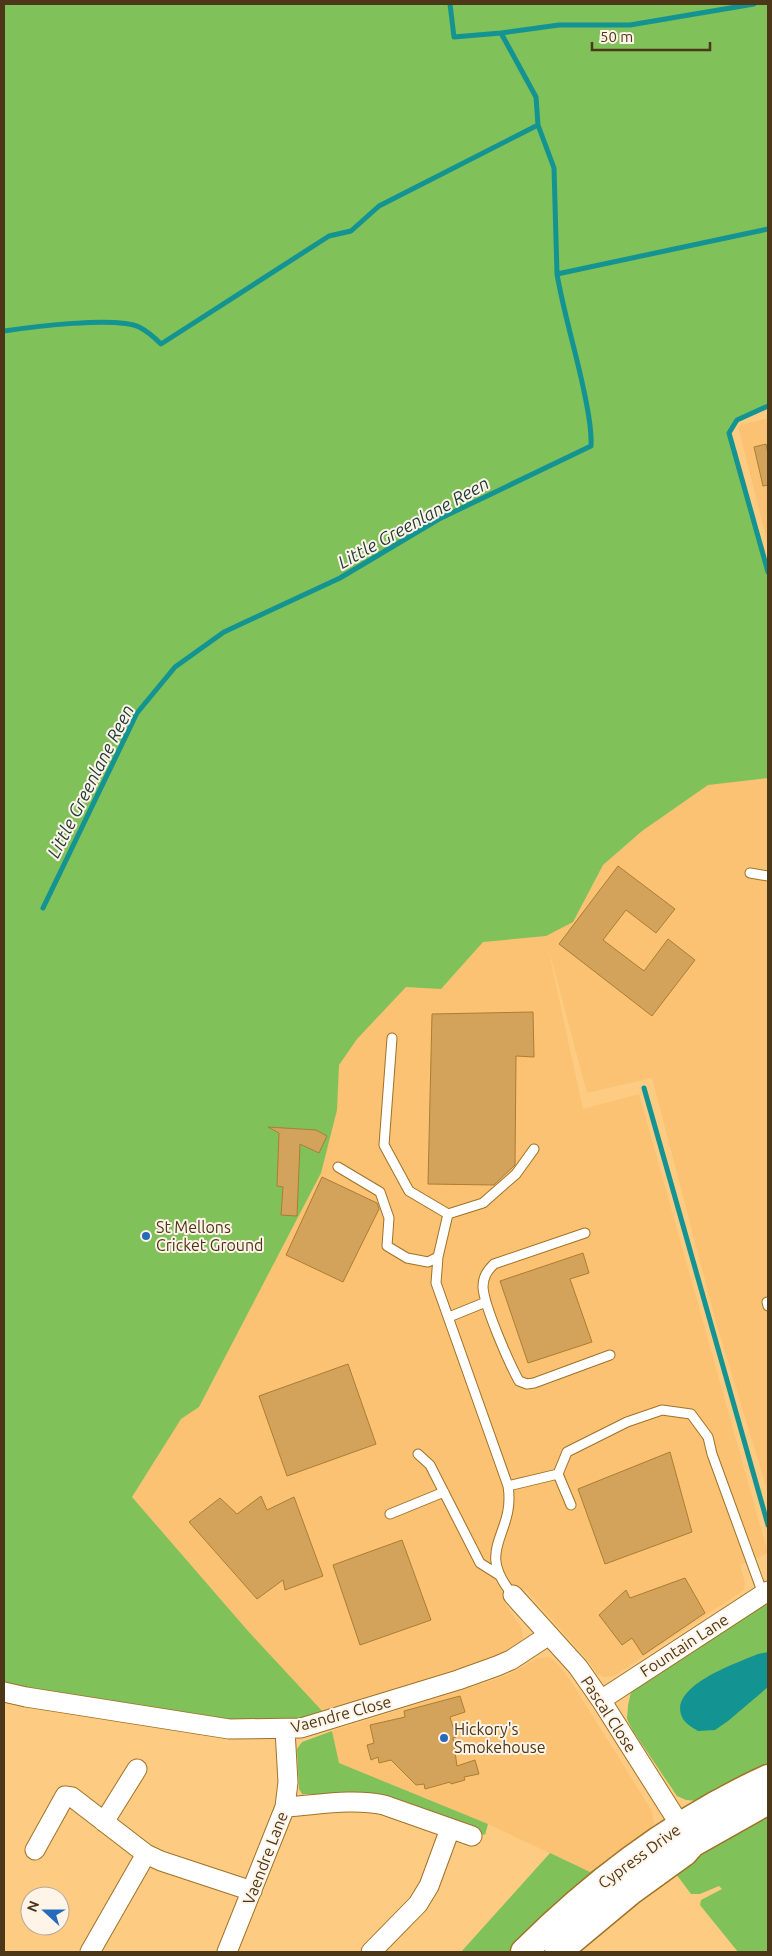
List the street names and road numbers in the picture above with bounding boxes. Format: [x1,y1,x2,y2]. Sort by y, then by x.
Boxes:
street label: Fountain Lane [637,1610,731,1680]
street label: Pascal Close [578,1673,640,1755]
street label: Vaendre Close [289,1692,393,1736]
street label: Vaendre Lane [239,1809,291,1907]
street label: Cypress Drive [594,1820,684,1892]

